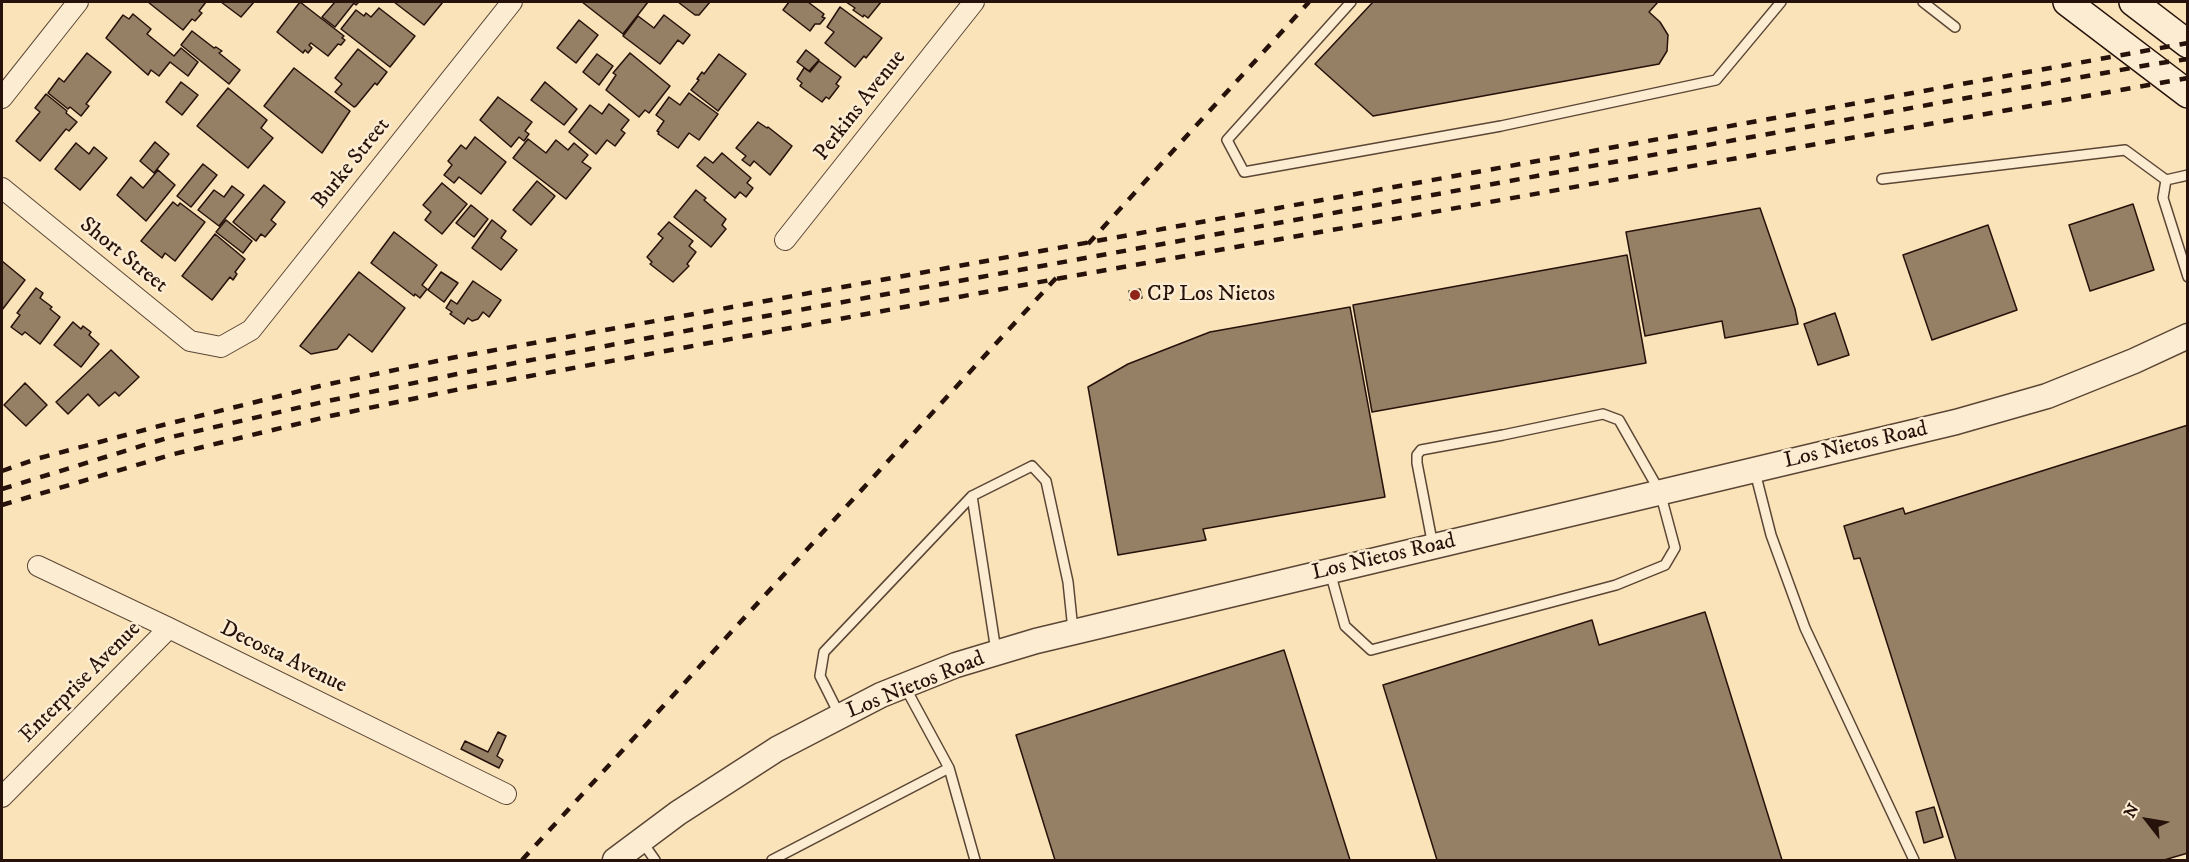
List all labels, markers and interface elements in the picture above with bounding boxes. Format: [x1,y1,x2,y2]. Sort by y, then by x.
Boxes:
street label: Perkins Avenue [810,45,912,167]
street label: Burke Street [307,113,397,215]
street label: Short Street [74,213,172,299]
place label: CP Los Nietos [1147,282,1275,308]
marker: CP Los Nietos [1128,288,1142,302]
street label: Los Nietos Road [1782,417,1930,475]
street label: Los Nietos Road [1310,529,1458,587]
street label: Decosta Avenue [215,616,351,700]
street label: Enterprise Avenue [15,617,147,749]
street label: Los Nietos Road [843,646,989,726]
north arrow [2117,790,2177,850]
text: N [2120,800,2144,822]

